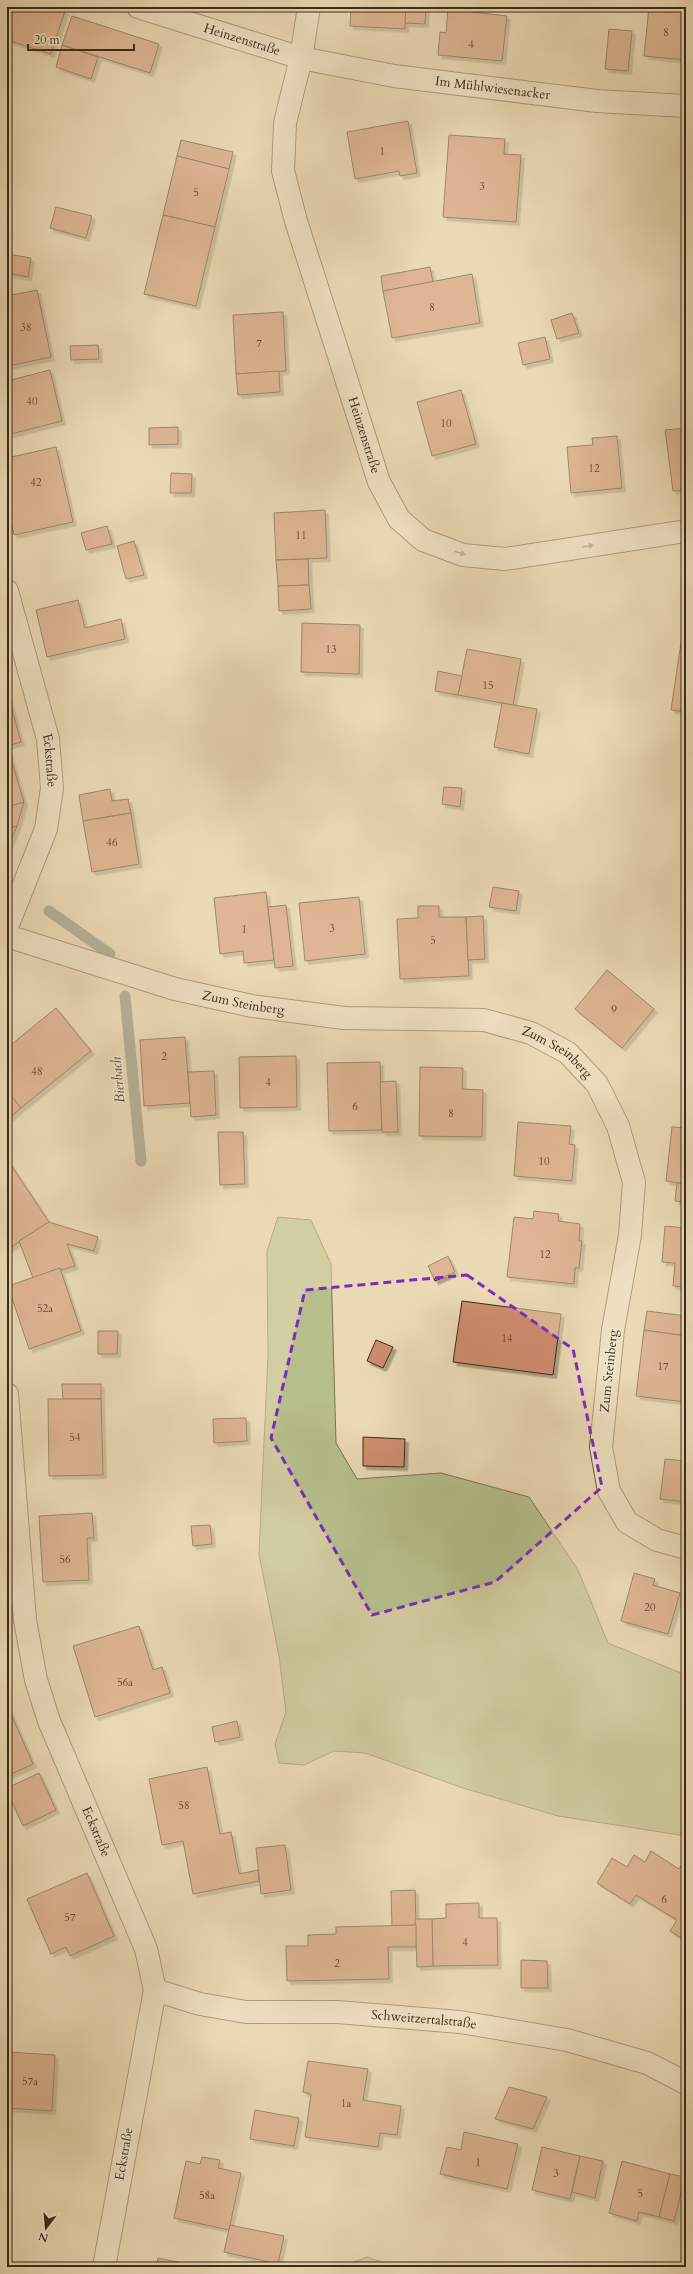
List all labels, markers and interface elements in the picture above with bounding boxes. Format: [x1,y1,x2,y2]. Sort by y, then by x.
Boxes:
street label: Heinzenstraße [201,19,283,60]
house number: 8 [663,25,669,40]
scale bar [28,26,134,52]
text: 20 m [34,32,61,48]
house number: 4 [468,37,474,52]
street label: Im Mühlwiesenacker [434,72,551,104]
house number: 1 [379,144,385,159]
house number: 3 [479,179,485,194]
house number: 5 [193,185,199,200]
house number: 8 [429,300,435,315]
house number: 38 [20,320,32,335]
house number: 7 [256,336,262,351]
house number: 40 [26,394,38,409]
street label: Heinzenstraße [343,395,385,476]
house number: 10 [440,416,452,431]
house number: 12 [588,461,600,476]
house number: 42 [30,475,42,490]
house number: 11 [295,528,307,543]
one-way arrow [582,543,594,549]
one-way arrow [454,550,466,556]
house number: 13 [325,642,337,657]
house number: 15 [482,678,494,693]
street label: Eckstraße [38,731,61,788]
house number: 46 [106,835,118,850]
house number: 3 [329,921,335,936]
house number: 1 [241,922,247,937]
house number: 5 [430,933,436,948]
street label: Zum Steinberg [201,986,286,1019]
house number: 9 [611,1002,617,1017]
street label: Zum Steinberg [520,1022,597,1083]
house number: 2 [161,1049,167,1064]
water label: Bierbach [106,1056,129,1104]
house number: 48 [31,1064,43,1079]
house number: 4 [265,1075,271,1090]
house number: 6 [352,1099,358,1114]
house number: 8 [448,1106,454,1121]
house number: 10 [538,1154,550,1169]
house number: 12 [539,1247,551,1262]
house number: 52a [37,1301,53,1316]
street label: Zum Steinberg [596,1328,622,1413]
house number: 14 [501,1331,513,1346]
house number: 17 [657,1359,669,1374]
house number: 54 [69,1430,81,1445]
house number: 56 [59,1552,71,1567]
house number: 20 [644,1600,656,1615]
house number: 56a [117,1675,133,1690]
house number: 58 [178,1798,190,1813]
street label: Eckstraße [77,1804,115,1860]
house number: 6 [661,1892,667,1907]
house number: 57 [64,1910,76,1925]
house number: 4 [462,1935,468,1950]
house number: 2 [334,1956,340,1971]
street label: Schweitzertalstraße [370,2006,478,2034]
house number: 57a [22,2074,38,2089]
house number: 1a [341,2096,351,2111]
street label: Eckstraße [111,2126,138,2182]
house number: 1 [475,2155,481,2170]
house number: 3 [553,2166,559,2181]
house number: 5 [637,2186,643,2201]
house number: 58a [199,2188,215,2203]
north arrow [26,2208,66,2248]
text: N [36,2228,50,2246]

